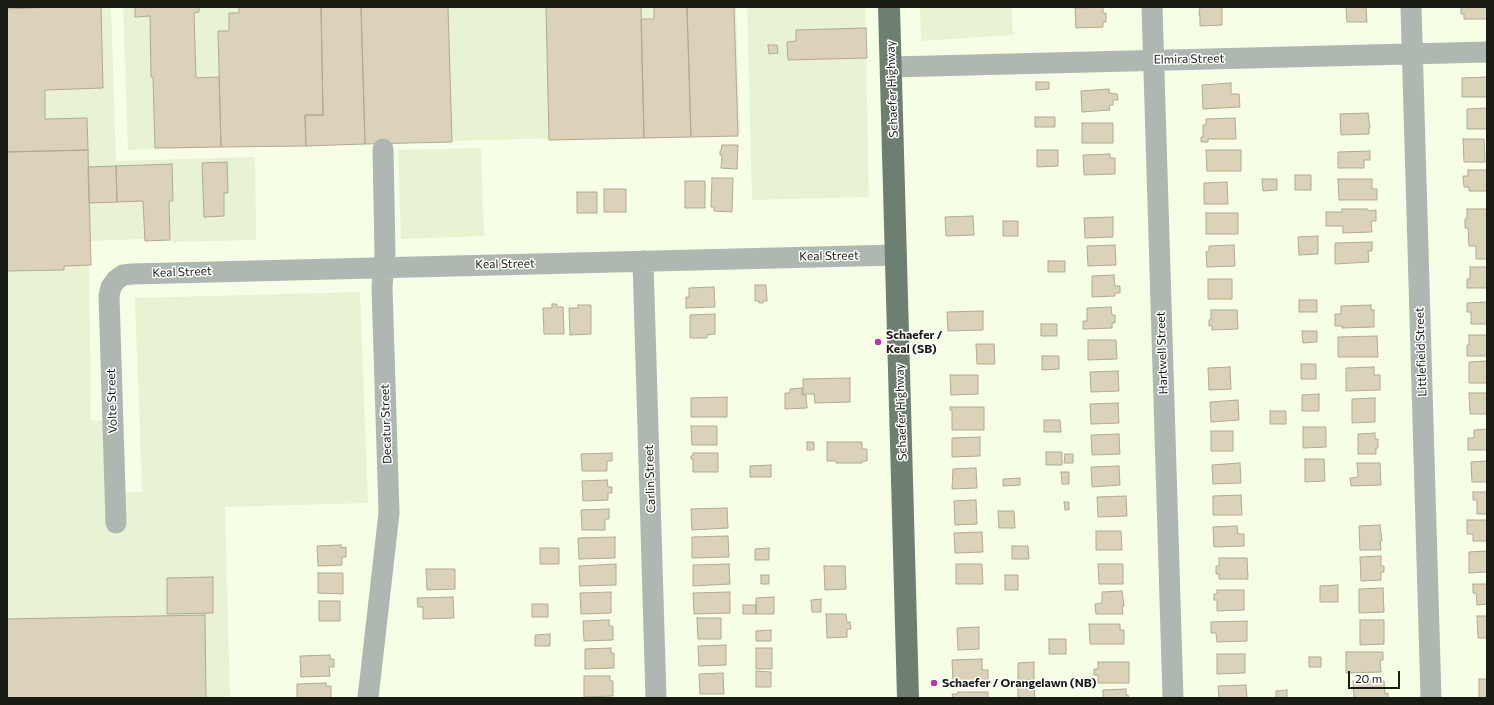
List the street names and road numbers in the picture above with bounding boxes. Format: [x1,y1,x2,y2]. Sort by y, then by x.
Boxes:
street label: Schaefer Highway [883,40,901,138]
street label: Elmira Street [1153,51,1225,67]
street label: Keal Street [799,248,859,264]
street label: Keal Street [475,256,535,272]
street label: Keal Street [152,264,212,280]
street label: Littlefield Street [1412,307,1430,397]
street label: Hartwell Street [1153,311,1171,395]
street label: Schaefer Highway [892,363,910,461]
street label: Volte Street [104,368,120,434]
street label: Decatur Street [377,384,395,464]
street label: Carlin Street [642,445,658,513]

